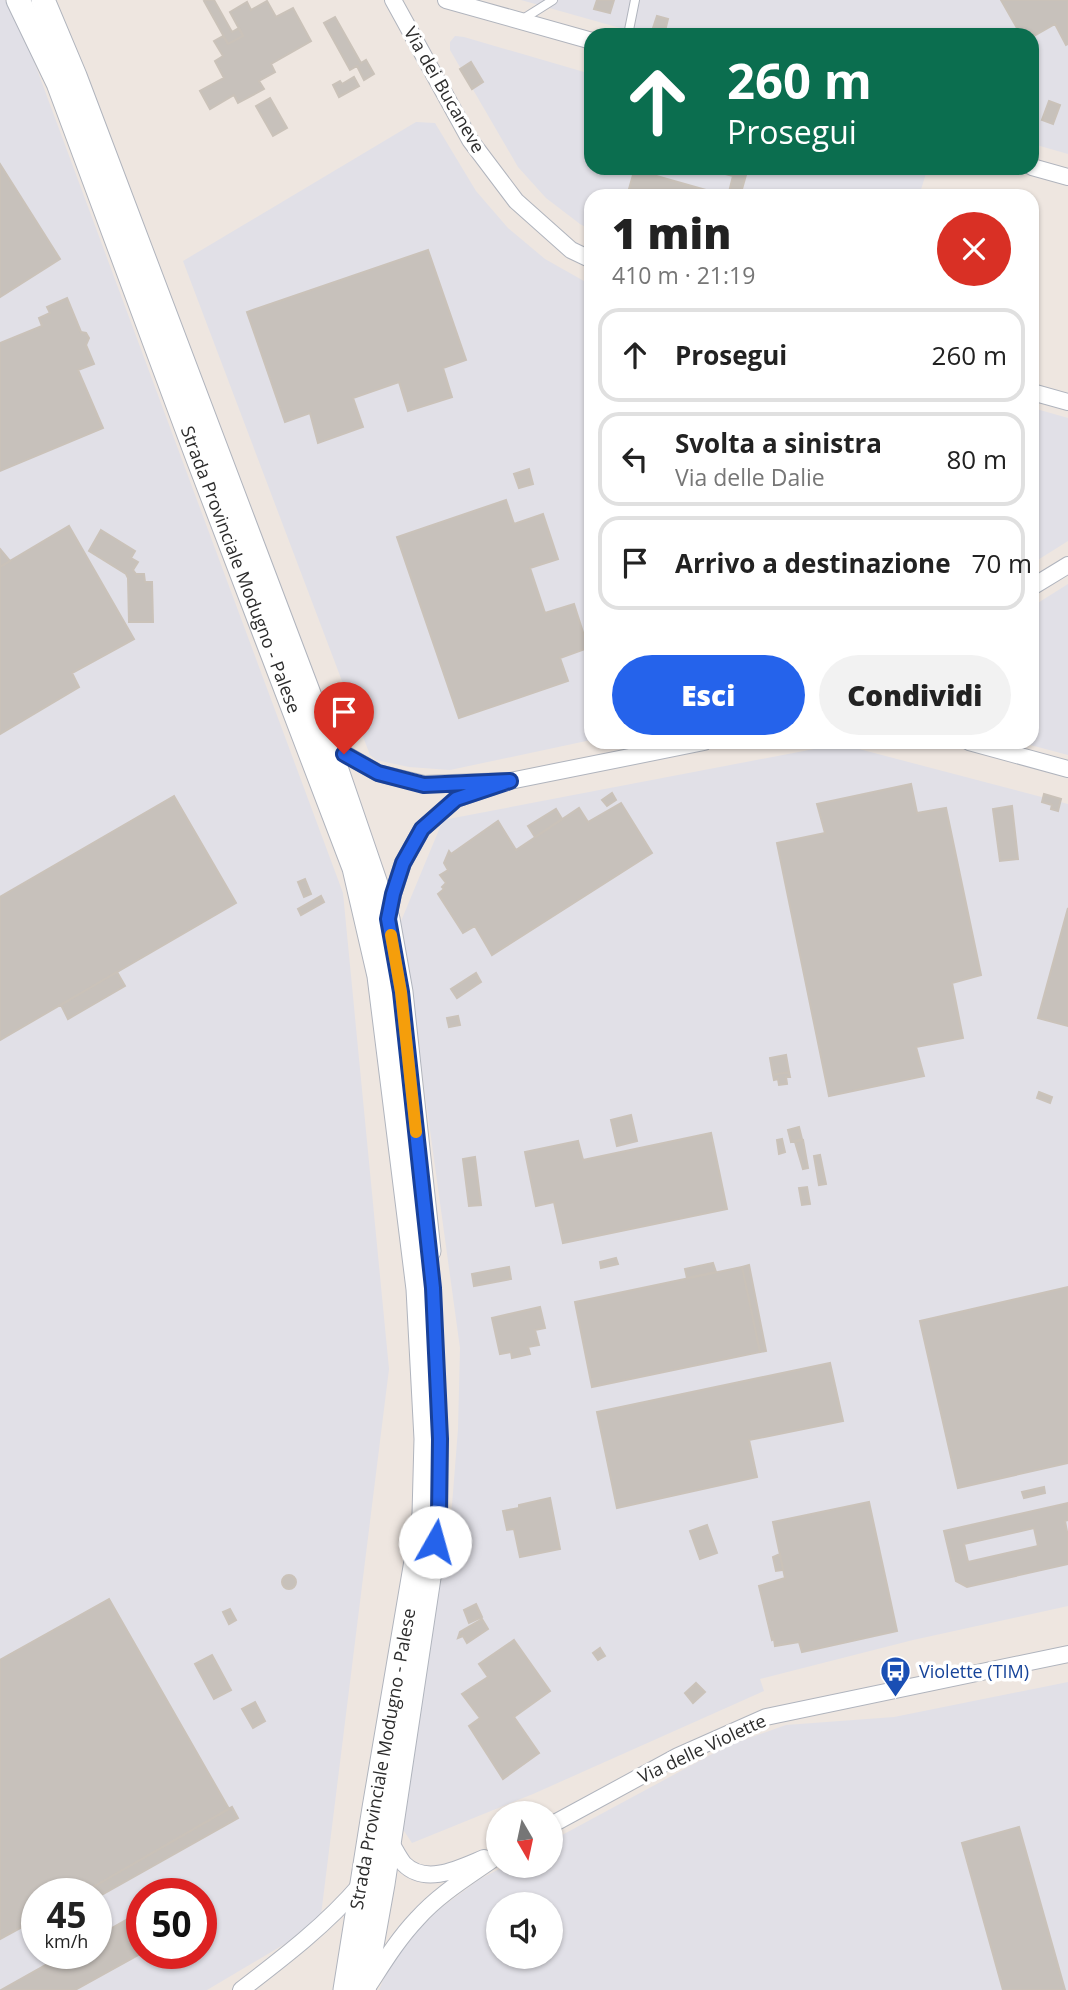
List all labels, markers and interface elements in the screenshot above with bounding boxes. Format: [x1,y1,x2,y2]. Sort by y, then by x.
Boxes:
street label: Via dei Bucaneve [399,22,491,157]
text: 260 m [727,47,872,113]
icon: ahead [612,56,703,147]
text: Prosegui [727,110,857,153]
text: 1 min [612,204,731,261]
button: close [937,212,1011,286]
text: 410 m · 21:19 [612,259,755,291]
icon: ahead [616,336,654,374]
text: Prosegui [675,337,787,373]
text: 260 m [932,337,1007,373]
street label: Strada Provinciale Modugno - Palese [176,422,307,717]
text: Svolta a sinistra [675,425,882,461]
icon: left [616,440,654,478]
text: 80 m [946,441,1007,477]
text: Via delle Dalie [675,461,825,493]
icon: arrive [616,544,654,582]
text: Arrivo a destinazione [675,545,951,581]
text: 70 m [972,545,1032,581]
button: Esci [612,655,805,735]
button: Condividi [819,655,1011,735]
pin [314,682,374,754]
icon: arrive [325,693,363,731]
position arrow [398,1505,472,1579]
street label: Strada Provinciale Modugno - Palese [344,1606,420,1911]
bus stop icon: Violette (TIM) [879,1655,913,1699]
place label: Violette (TIM) [919,1659,1029,1683]
street label: Via delle Violette [634,1708,769,1788]
north arrow [486,1801,564,1878]
map controls [486,1801,563,1969]
speed limit sign: 50 [126,1878,217,1969]
text: 45 [46,1891,87,1938]
button: sound [486,1892,563,1969]
text: km/h [45,1929,88,1953]

